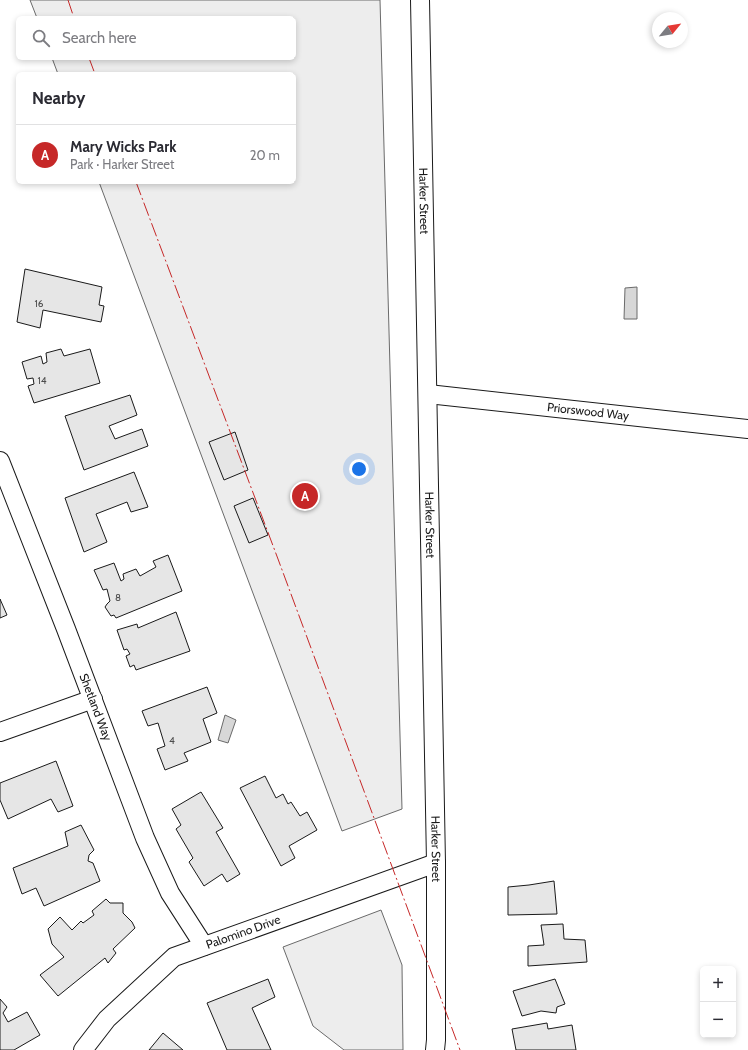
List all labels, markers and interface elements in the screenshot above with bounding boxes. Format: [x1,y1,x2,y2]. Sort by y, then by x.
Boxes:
north arrow [652,12,688,48]
search box [16,16,296,60]
icon: search [30,27,52,49]
text: Search here [62,29,137,47]
text: Nearby [32,88,85,108]
text: Mary Wicks Park [70,138,176,156]
text: A [41,147,49,163]
text: 20 m [250,147,280,163]
text: Park · Harker Street [70,156,174,172]
street label: Harker Street [416,168,432,234]
house number: 16 [35,297,44,310]
house number: 14 [37,374,47,387]
street label: Priorswood Way [546,399,630,423]
your location [349,459,369,479]
pin: A [292,481,318,511]
street label: Harker Street [422,491,438,558]
house number: 8 [115,591,121,604]
street label: Shetland Way [76,671,116,743]
house number: 4 [169,734,175,747]
street label: Harker Street [428,815,444,882]
street label: Palomino Drive [204,911,282,952]
map controls [700,966,736,1038]
button: + [700,966,736,1002]
button: − [700,1002,736,1038]

